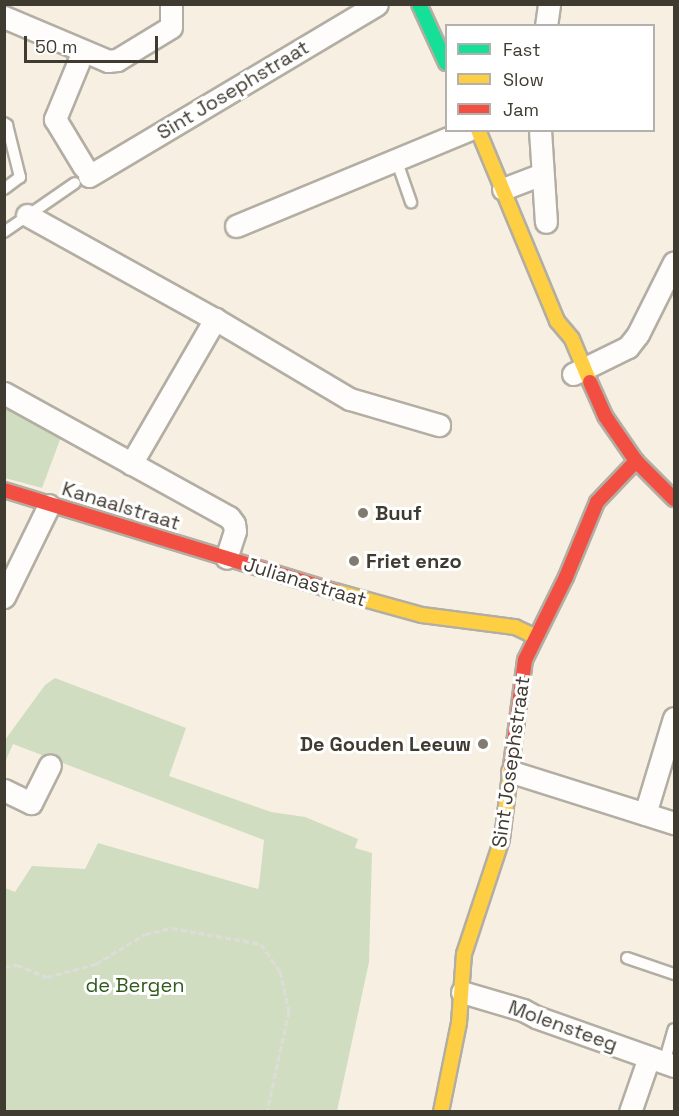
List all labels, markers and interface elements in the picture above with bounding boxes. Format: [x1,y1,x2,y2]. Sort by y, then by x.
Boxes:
scale bar [27,24,160,62]
legend [445,24,655,132]
text: 50 m [35,35,77,58]
street label: Sint Josephstraat [153,35,313,145]
text: Fast [503,38,540,61]
text: Slow [503,68,544,91]
text: Jam [503,98,539,121]
street label: Kanaalstraat [59,477,183,535]
place label: Buuf [375,501,422,525]
marker: Buuf [356,506,370,520]
place label: Friet enzo [366,549,462,573]
street label: Julianastraat [241,552,369,612]
marker: Friet enzo [347,554,361,568]
street label: Sint Josephstraat [487,675,535,849]
place label: De Gouden Leeuw [300,732,471,756]
marker: De Gouden Leeuw [476,737,490,751]
park label: de Bergen [85,973,185,997]
street label: Molensteeg [505,995,621,1057]

